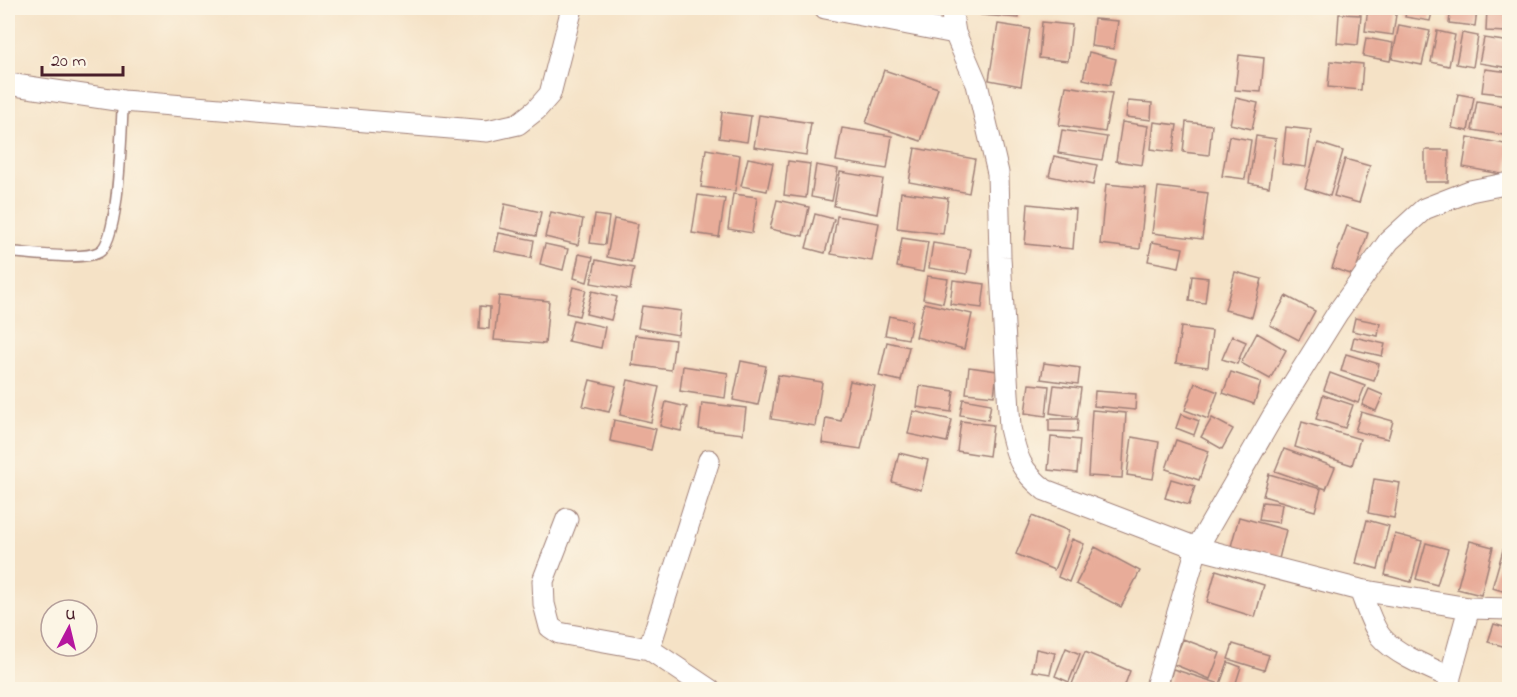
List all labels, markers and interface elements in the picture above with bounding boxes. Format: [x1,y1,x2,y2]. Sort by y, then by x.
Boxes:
scale bar [42,39,123,77]
text: 20 m [51,49,86,75]
north arrow [39,598,99,658]
text: U [64,603,77,628]

